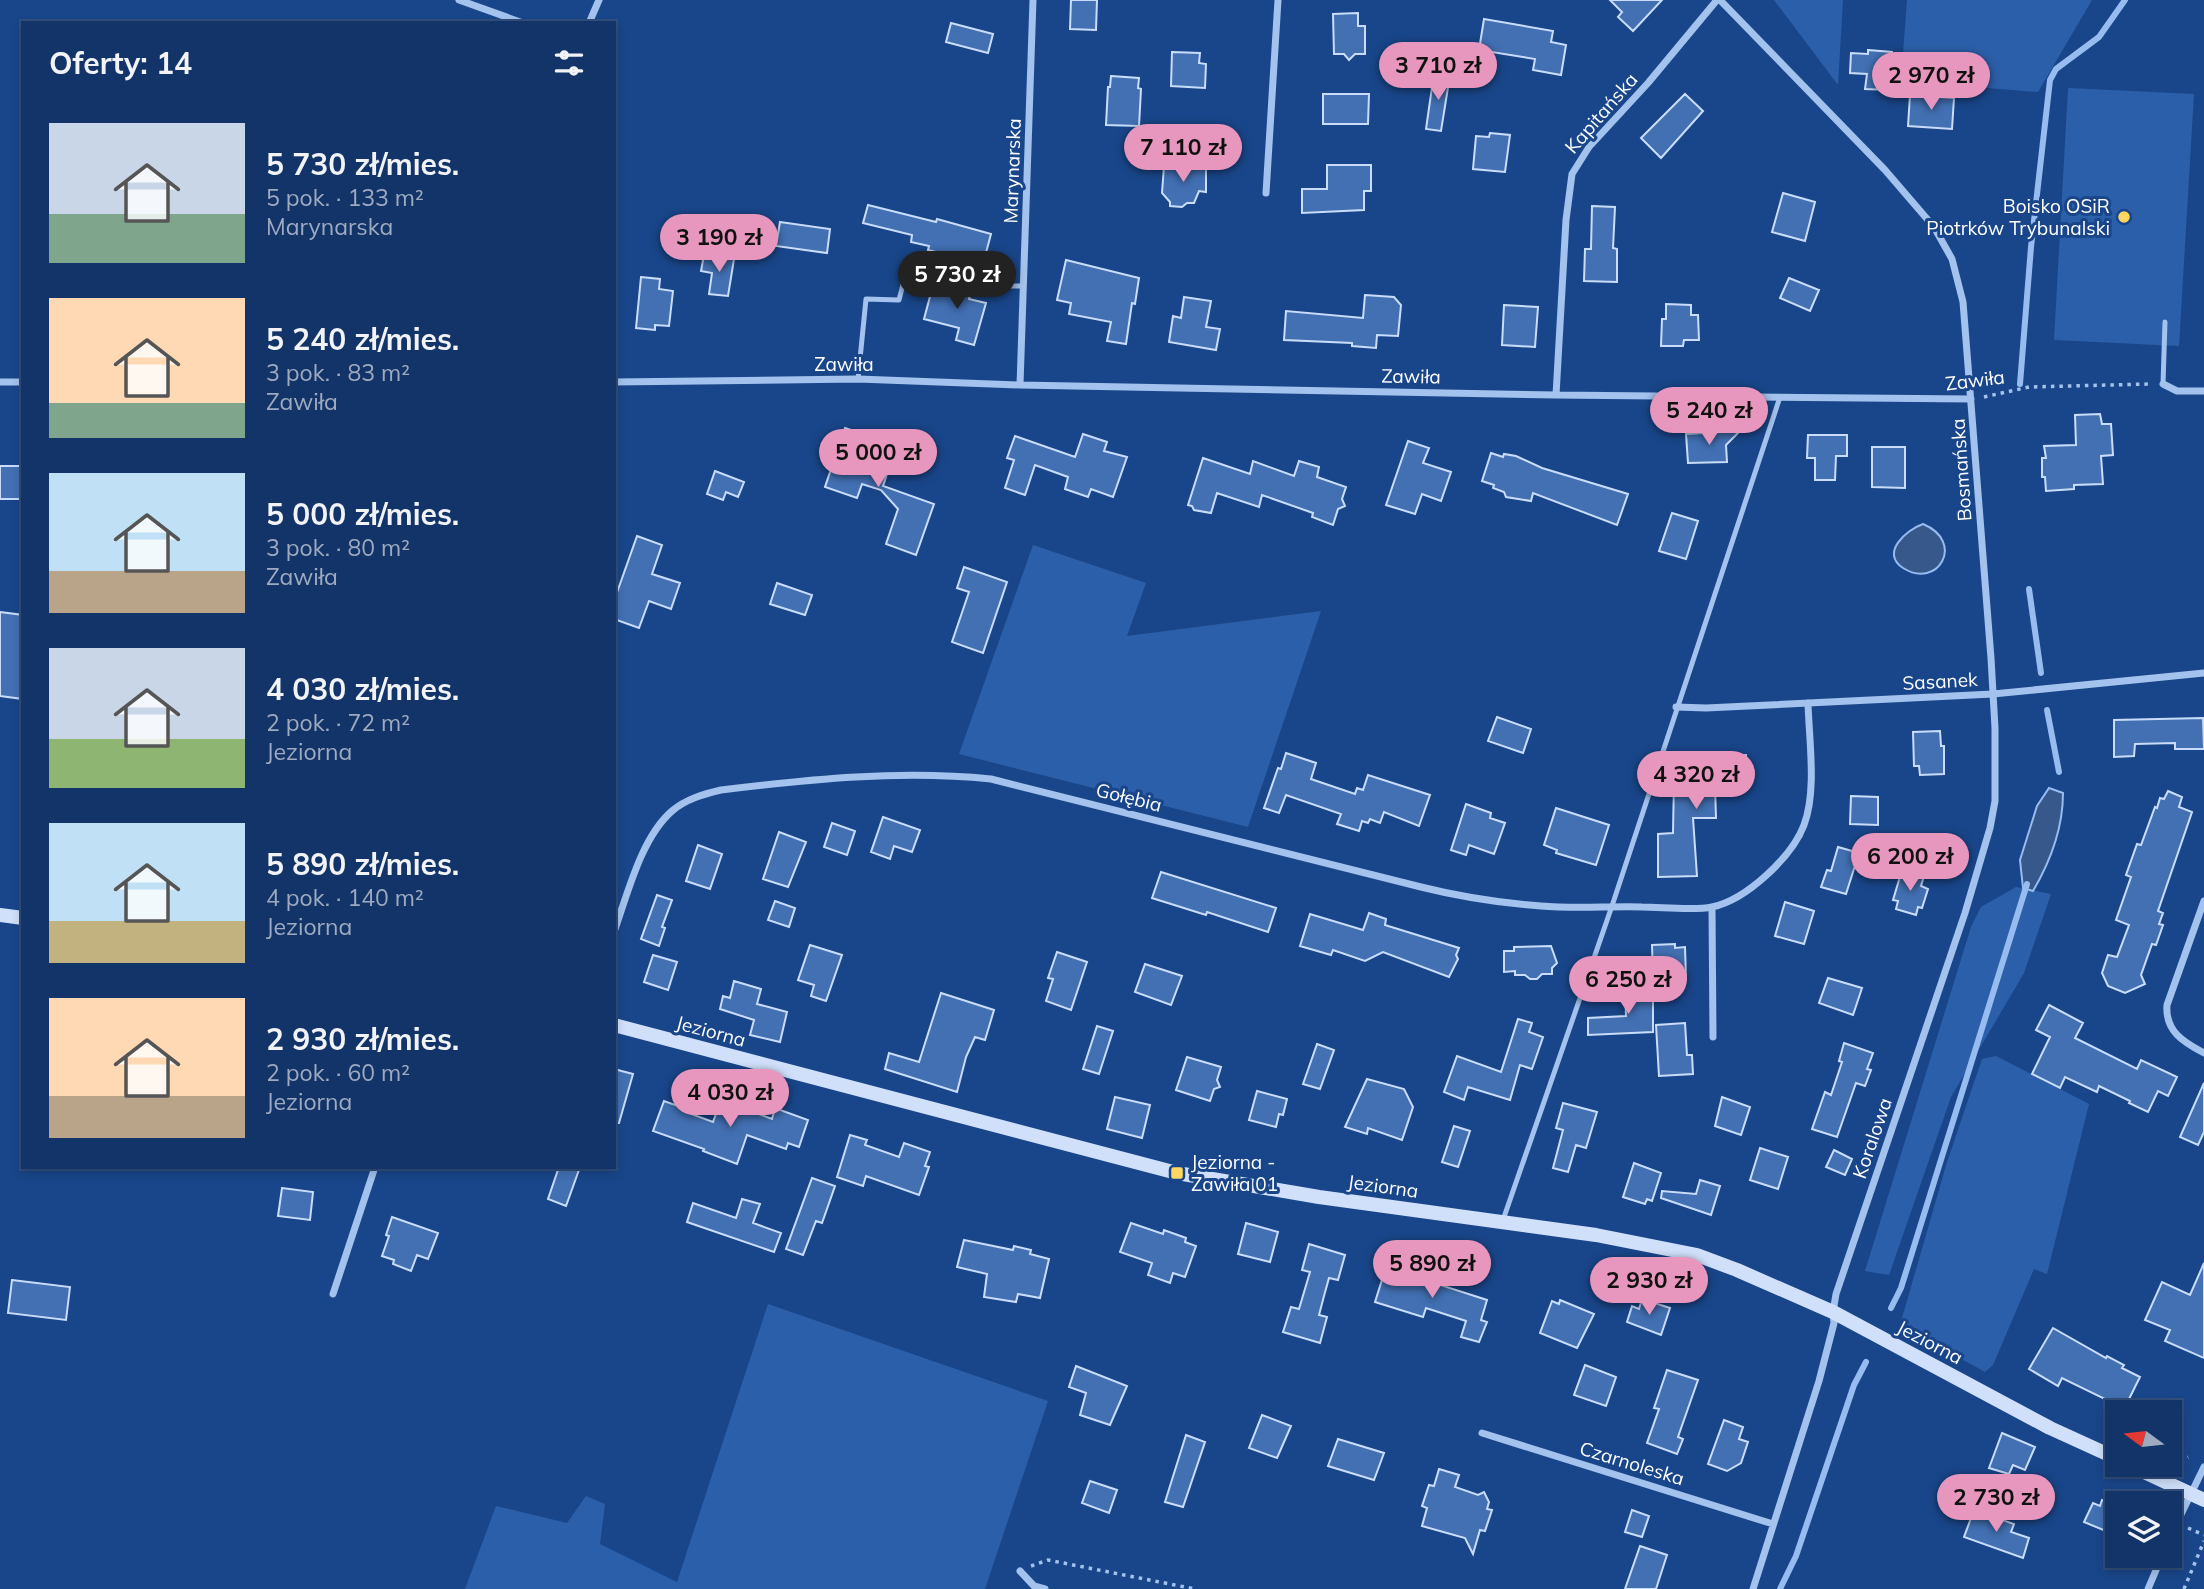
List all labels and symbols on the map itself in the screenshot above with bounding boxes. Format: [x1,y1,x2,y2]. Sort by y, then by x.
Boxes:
pin: 3 710 zł [1366,42,1510,102]
pin: 2 970 zł [1859,52,2003,112]
street label: Kapitańska [1559,68,1643,158]
street label: Marynarska [998,118,1026,224]
pin: 7 110 zł [1111,124,1255,184]
place label: Boisko OSiR Piotrków Trybunalski [1926,194,2110,240]
marker: Boisko OSiR Piotrków Trybunalski [2116,209,2132,225]
pin: 3 190 zł [647,215,791,274]
pin: 5 730 zł [885,252,1029,311]
street label: Zawiła [814,352,874,376]
street label: Zawiła [1381,363,1441,389]
street label: Zawiła [1944,364,2006,396]
pin: 5 240 zł [1637,388,1781,447]
street label: Bosmańska [1945,418,1977,522]
pin: 5 000 zł [806,430,950,489]
street label: Sasanek [1902,667,1978,695]
pin: 4 320 zł [1624,752,1768,811]
street label: Gołębia [1094,777,1164,817]
pin: 6 200 zł [1838,834,1982,893]
pin: 6 250 zł [1556,956,1700,1016]
street label: Jeziorna [673,1010,749,1052]
pin: 4 030 zł [658,1070,802,1129]
street label: Koralowa [1847,1094,1897,1182]
place label: Jeziorna - Zawiła 01 [1191,1150,1278,1196]
marker: Jeziorna - Zawiła 01 [1169,1165,1185,1181]
street label: Jeziorna [1346,1169,1420,1203]
pin: 5 890 zł [1360,1240,1504,1300]
pin: 2 930 zł [1577,1258,1721,1317]
street label: Jeziorna [1893,1315,1967,1369]
north arrow [2105,1400,2182,1477]
street label: Czarnoleska [1577,1436,1687,1490]
pin: 2 730 zł [1924,1474,2068,1534]

